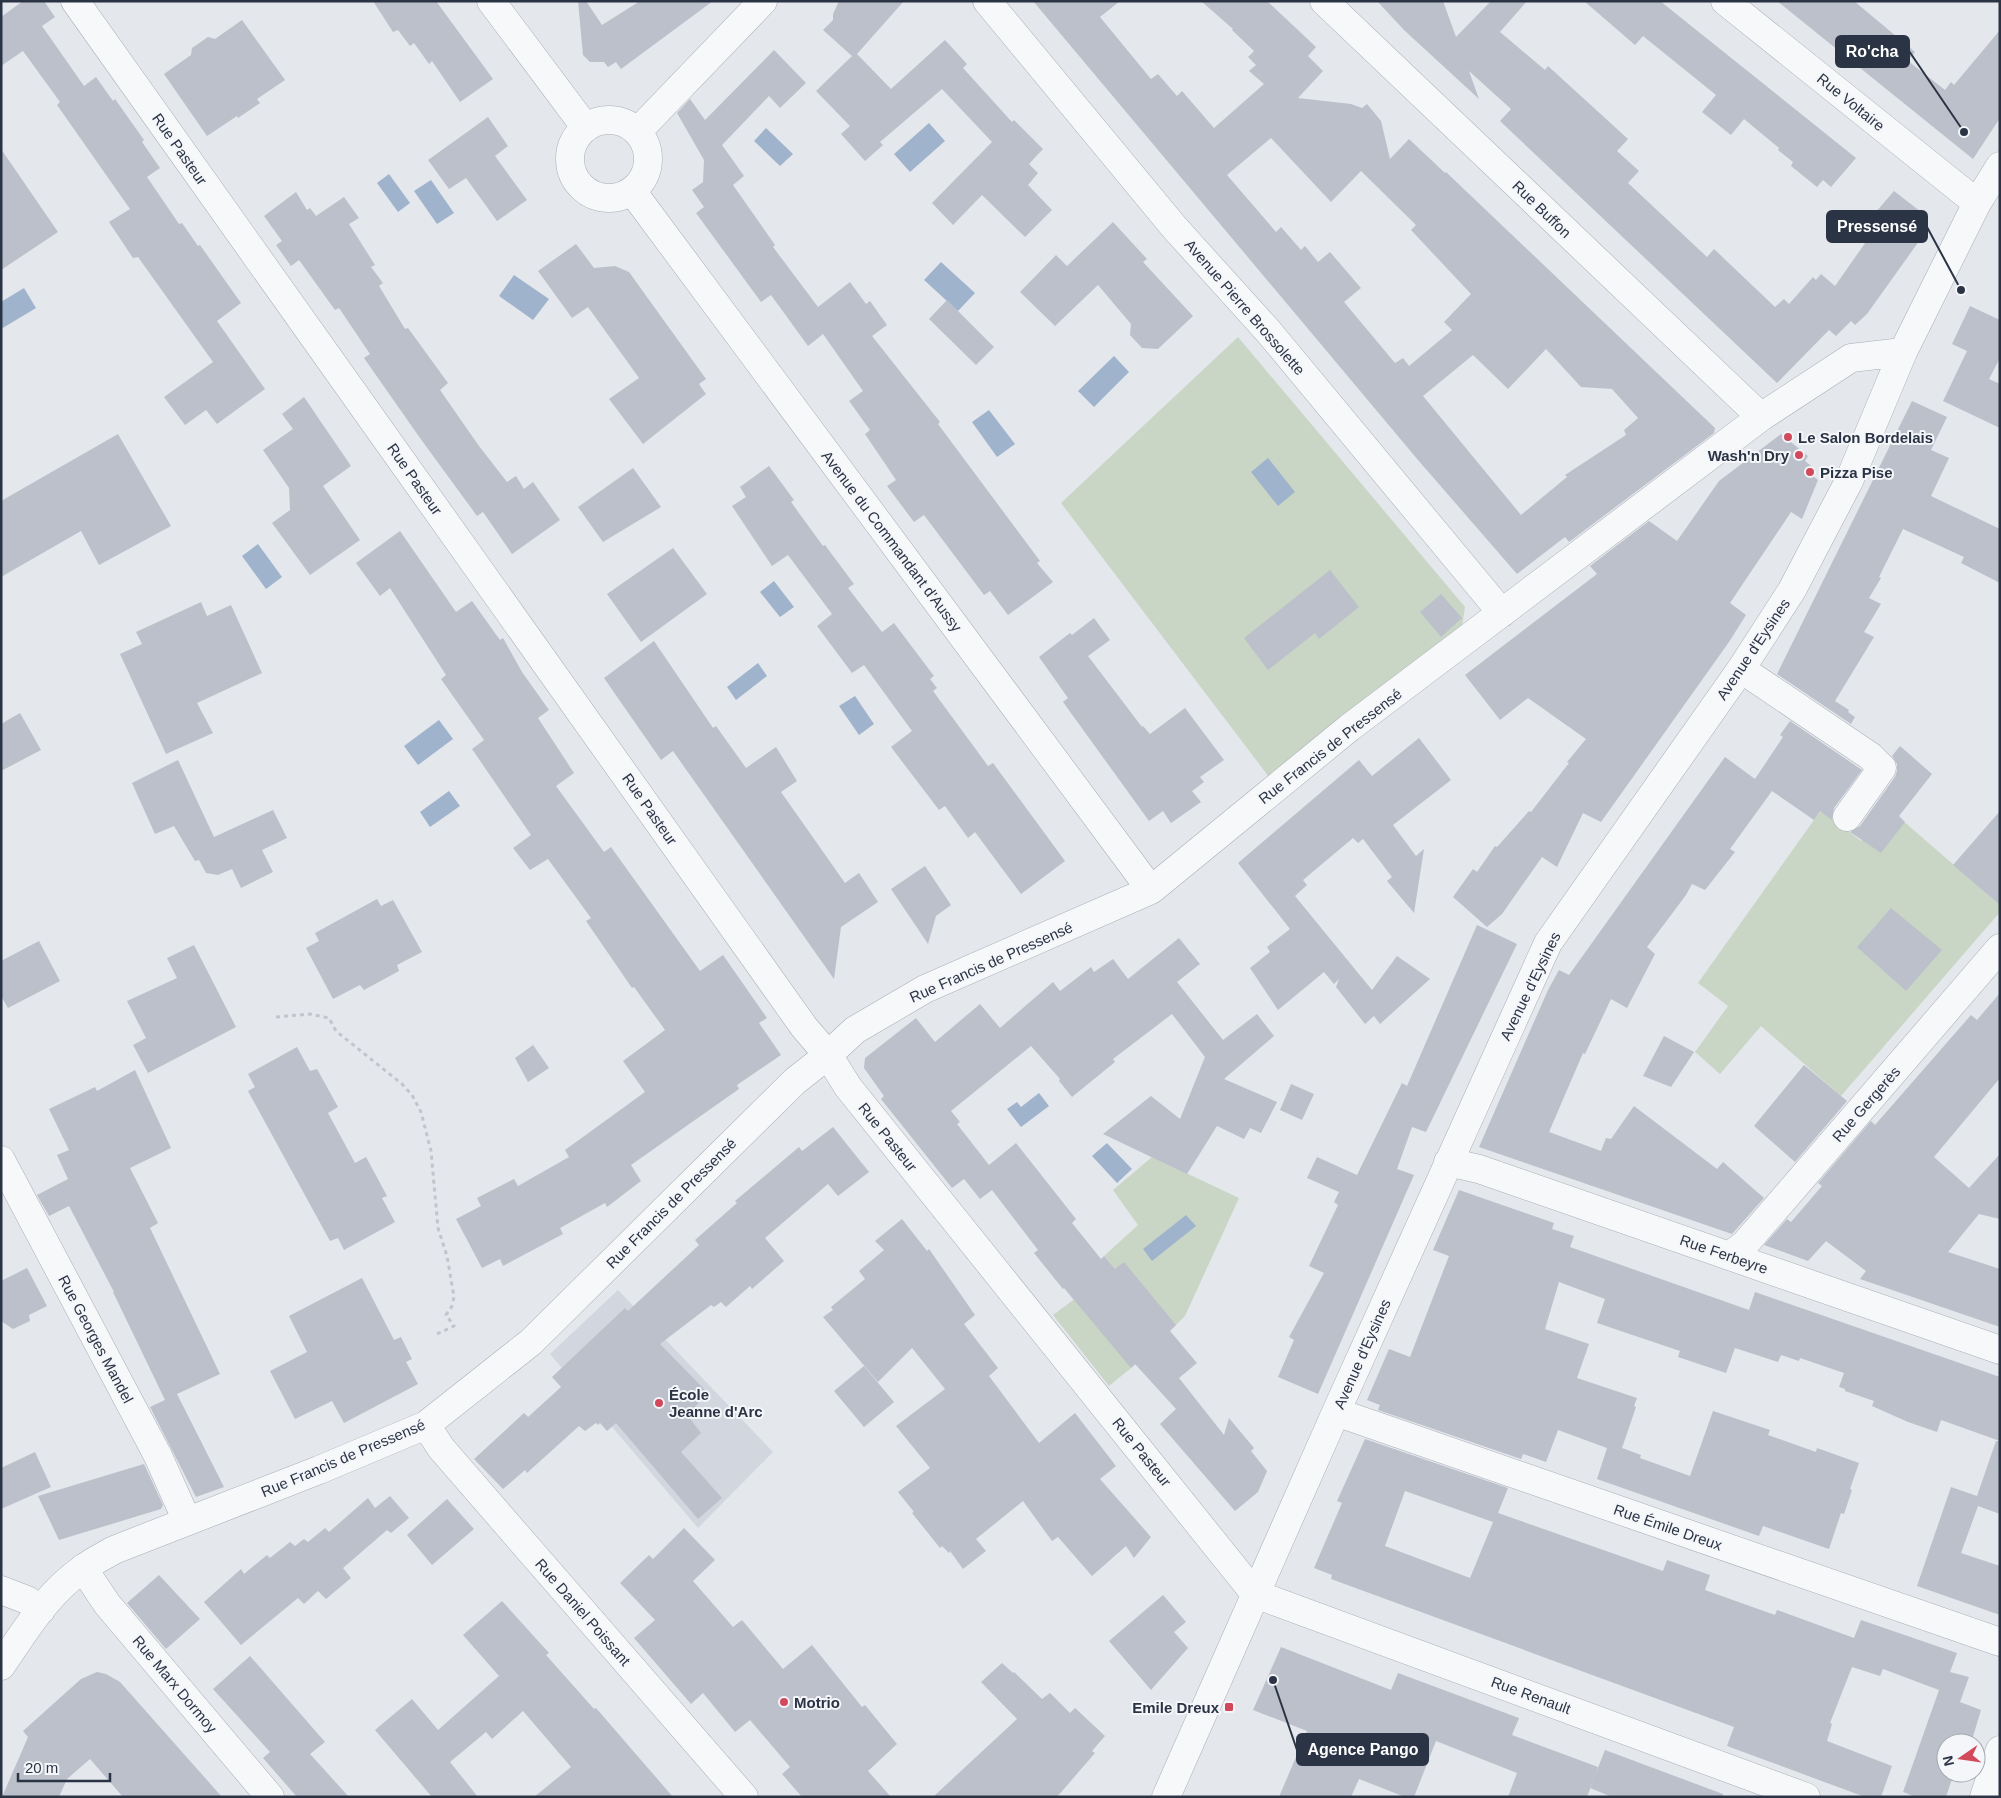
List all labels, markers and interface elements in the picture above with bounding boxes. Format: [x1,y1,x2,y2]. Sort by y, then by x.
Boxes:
callout: Ro'cha [1836,36,1909,67]
text: Ro'cha [1846,43,1898,60]
street label: Rue Voltaire [1814,70,1888,134]
street label: Rue Pasteur [149,110,211,188]
street label: Rue Buffon [1509,177,1575,241]
callout: Pressensé [1827,211,1927,242]
text: Pressensé [1837,218,1917,235]
street label: Avenue Pierre Brossolette [1182,236,1308,378]
place label: Le Salon Bordelais [1798,429,1933,446]
marker: Le Salon Bordelais [1782,431,1794,443]
street label: Rue Pasteur [384,440,446,518]
street label: Avenue du Commandant d'Aussy [818,447,966,635]
place label: Wash'n Dry [1708,447,1790,464]
marker: Wash'n Dry [1793,449,1805,461]
place label: Pizza Pise [1820,464,1893,481]
marker: Pizza Pise [1804,466,1816,478]
street label: Avenue d'Eysines [1713,595,1793,703]
street label: Rue Francis de Pressensé [1255,685,1405,807]
street label: Rue Pasteur [619,770,681,848]
street label: Rue Francis de Pressensé [907,918,1075,1006]
street label: Avenue d'Eysines [1496,929,1564,1043]
street label: Rue Gergerès [1829,1063,1903,1145]
street label: Rue Pasteur [855,1099,921,1175]
street label: Rue Francis de Pressensé [602,1134,740,1272]
street label: Rue Ferbeyre [1678,1231,1770,1277]
street label: Rue Georges Mandel [55,1272,137,1406]
street label: Avenue d'Eysines [1330,1296,1394,1412]
place label: École Jeanne d'Arc [669,1386,763,1420]
marker: École Jeanne d'Arc [653,1397,665,1409]
street label: Rue Pasteur [1109,1414,1175,1490]
street label: Rue Francis de Pressensé [258,1416,428,1500]
street label: Rue Émile Dreux [1612,1501,1725,1554]
street label: Rue Daniel Poissant [532,1555,635,1669]
street label: Rue Marx Dormoy [129,1632,221,1736]
street label: Rue Renault [1489,1673,1574,1718]
place label: Motrio [794,1694,840,1711]
marker: Motrio [778,1696,790,1708]
place label: Emile Dreux [1132,1699,1220,1716]
marker: Emile Dreux [1223,1701,1235,1713]
north arrow [1936,1733,1986,1783]
callout: Agence Pango [1297,1734,1428,1765]
text: Agence Pango [1307,1741,1419,1758]
scale bar [18,1750,110,1782]
text: N [1939,1754,1957,1768]
text: 20 m [25,1759,58,1776]

